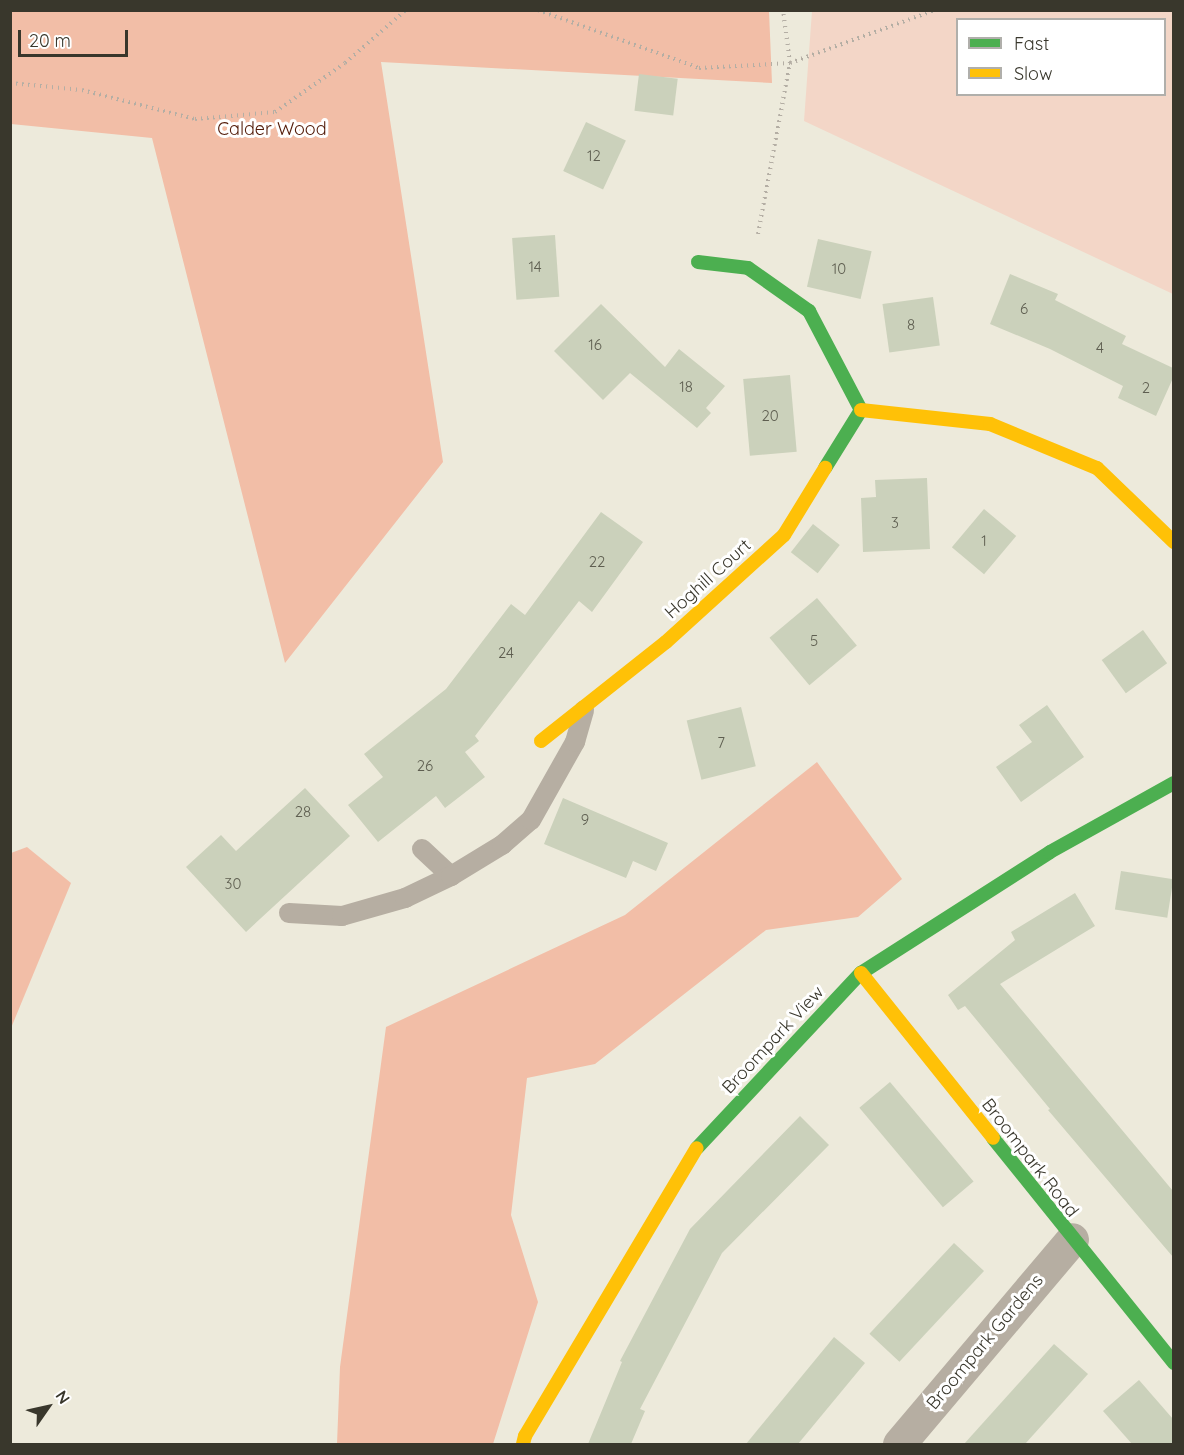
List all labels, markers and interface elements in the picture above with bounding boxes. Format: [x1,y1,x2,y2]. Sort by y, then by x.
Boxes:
scale bar [21,18,130,56]
legend [956,18,1166,96]
text: 20 m [29,29,71,52]
text: Fast [1014,32,1049,55]
text: Slow [1014,62,1052,85]
park label: Calder Wood [217,118,327,140]
house number: 12 [587,147,601,165]
house number: 14 [528,258,542,276]
house number: 10 [832,260,846,278]
house number: 6 [1020,300,1028,318]
house number: 8 [907,316,915,334]
house number: 16 [588,336,602,354]
house number: 4 [1096,339,1104,357]
house number: 18 [679,378,693,396]
house number: 2 [1142,379,1150,397]
house number: 20 [761,407,779,425]
house number: 3 [891,514,899,532]
house number: 1 [981,532,987,550]
street label: Hoghill Court [661,535,755,623]
house number: 22 [589,553,605,571]
house number: 5 [810,632,818,650]
house number: 24 [498,644,514,662]
house number: 7 [717,734,725,752]
house number: 26 [417,757,433,775]
house number: 28 [295,803,311,821]
house number: 9 [581,811,589,829]
house number: 30 [225,875,241,893]
street label: Broompark View [718,982,828,1098]
street label: Broompark Road [977,1094,1083,1222]
street label: Broompark Gardens [922,1270,1048,1414]
north arrow [18,1377,78,1437]
text: N [51,1386,74,1407]

